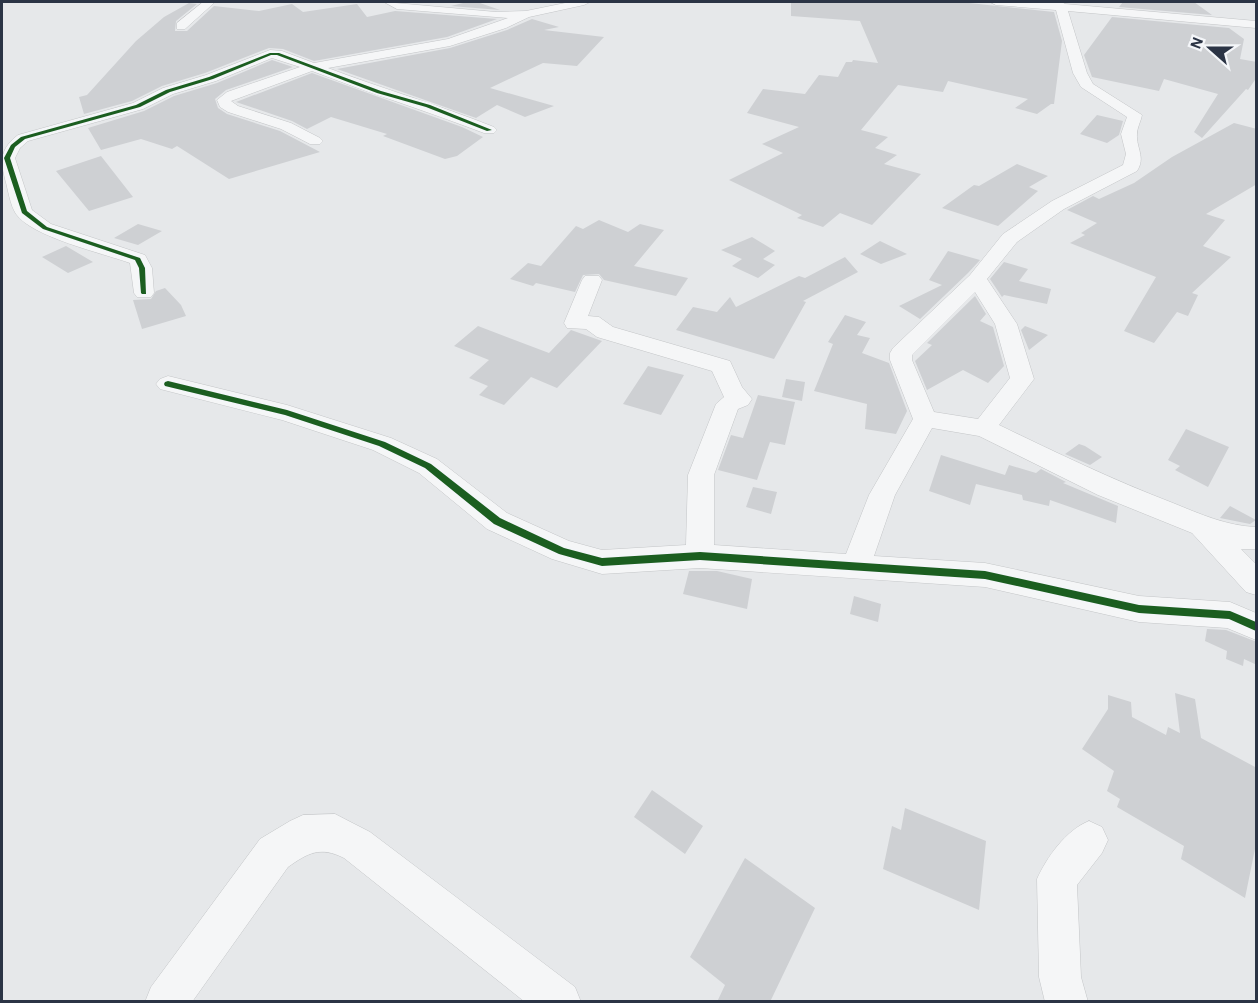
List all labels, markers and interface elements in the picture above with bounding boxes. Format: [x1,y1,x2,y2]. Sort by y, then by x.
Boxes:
north arrow [1180,18,1240,78]
text: N [1187,35,1206,51]

